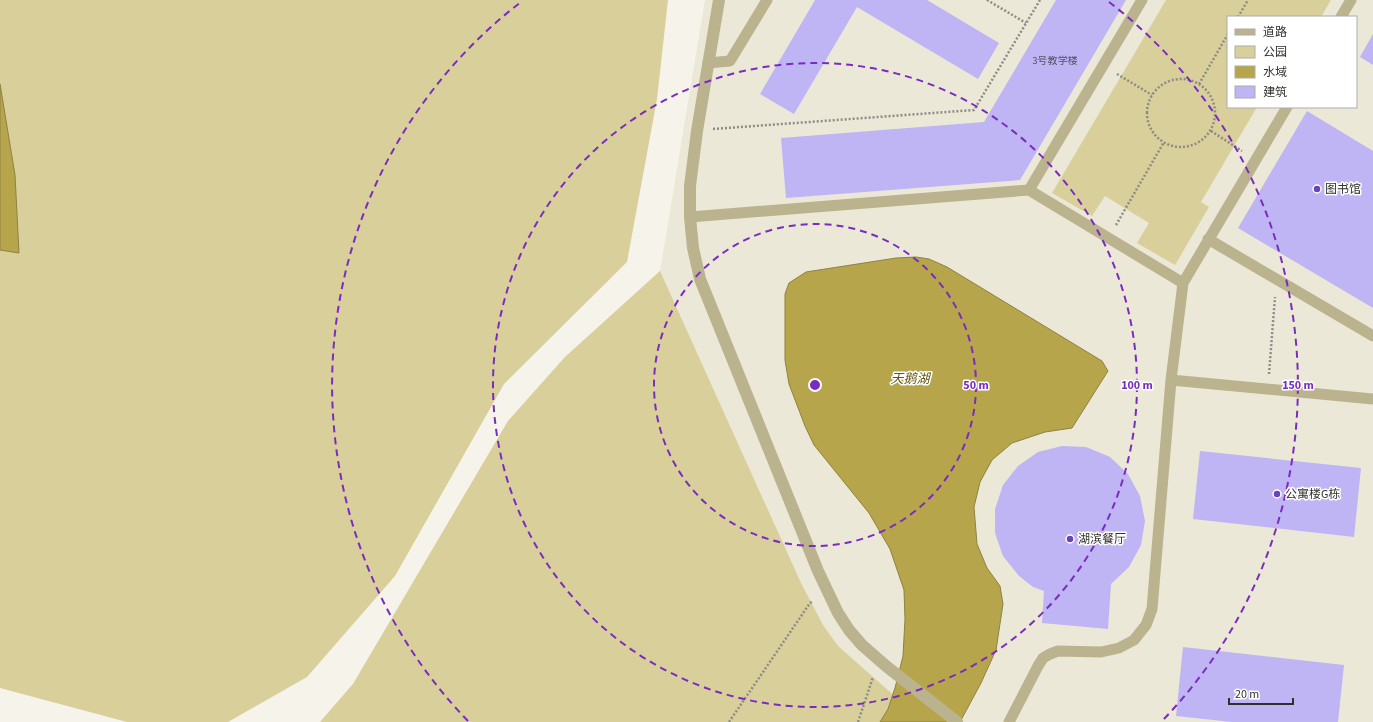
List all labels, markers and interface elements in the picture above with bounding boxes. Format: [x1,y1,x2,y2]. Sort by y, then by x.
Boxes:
legend [1227,16,1357,108]
text: 道路 [1263,24,1287,41]
text: 公园 [1263,44,1287,61]
house number: 3号教学楼 [1033,54,1077,68]
text: 水域 [1263,64,1287,81]
text: 建筑 [1263,84,1287,101]
place label: 图书馆 [1325,181,1361,198]
marker: 图书馆 [1312,184,1322,194]
water label: 天鹅湖 [890,370,931,388]
text: 50 m [963,377,989,394]
text: 100 m [1121,377,1153,394]
text: 150 m [1282,377,1314,394]
centre of rings [808,378,822,392]
place label: 公寓楼G栋 [1285,486,1340,503]
marker: 公寓楼G栋 [1272,489,1282,499]
place label: 湖滨餐厅 [1078,531,1126,548]
marker: 湖滨餐厅 [1065,534,1075,544]
scale bar [1229,680,1293,706]
text: 20 m [1235,686,1259,703]

